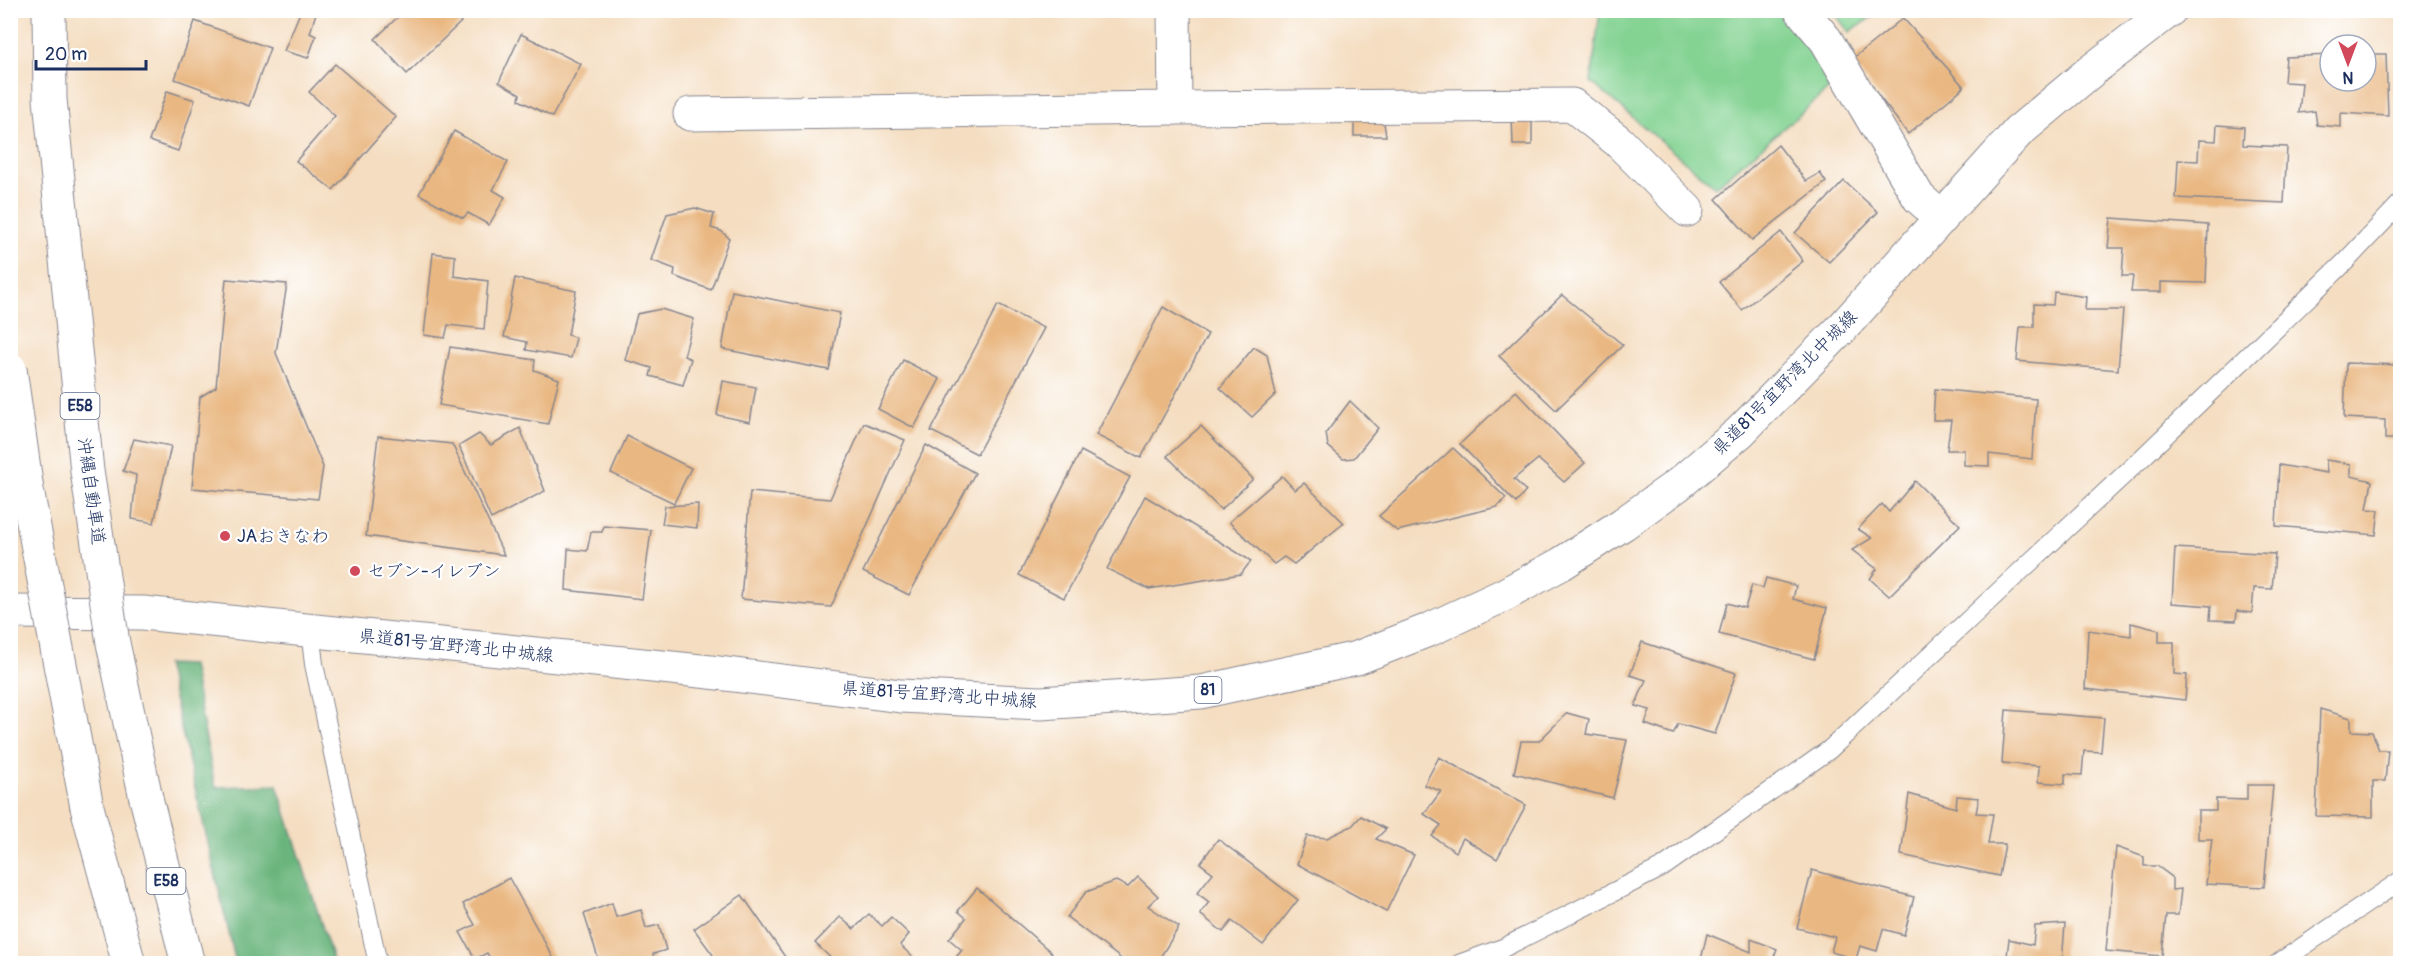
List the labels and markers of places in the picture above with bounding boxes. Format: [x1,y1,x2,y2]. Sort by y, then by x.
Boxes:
place label: JAおきなわ [237,525,329,548]
marker: JAおきなわ [218,529,232,543]
place label: セブン-イレブン [367,560,501,583]
marker: セブン-イレブン [348,564,362,578]

